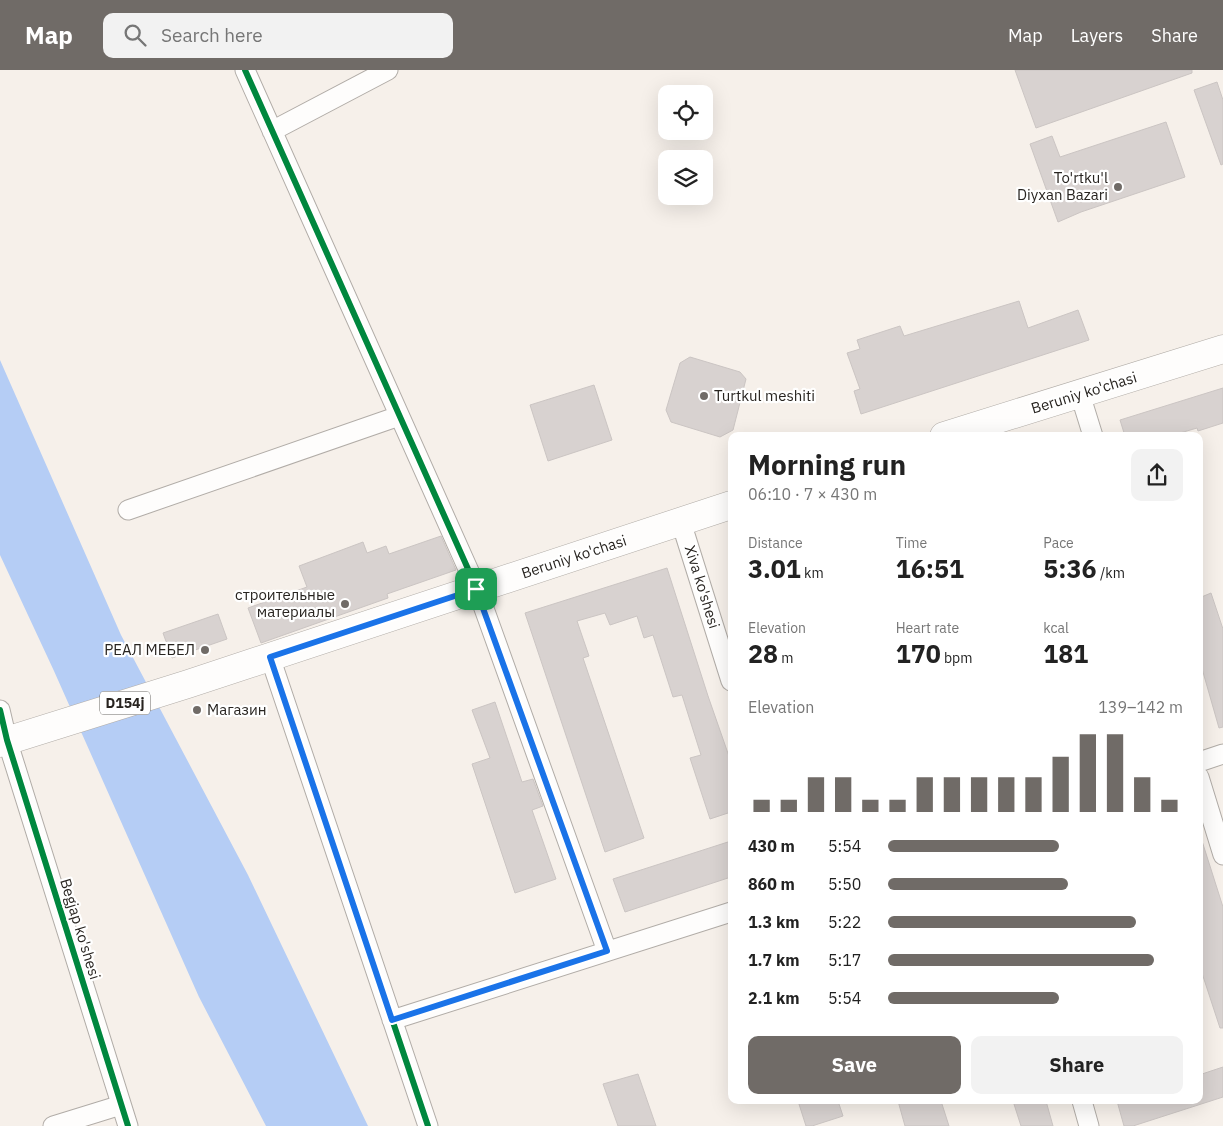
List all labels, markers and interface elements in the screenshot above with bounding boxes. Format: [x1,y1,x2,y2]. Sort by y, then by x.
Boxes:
search box [103,13,453,58]
text: Map [25,19,73,51]
icon: search [121,21,149,49]
text: Search here [161,23,263,47]
text: Map [1008,24,1043,47]
text: Layers [1071,24,1123,47]
text: Share [1151,24,1198,47]
map controls [658,85,713,205]
button: locate [658,85,713,140]
button: layers [658,150,713,205]
place label: To'rtku'l Diyxan Bazari [1017,168,1108,204]
marker: To'rtku'l Diyxan Bazari [1112,181,1124,193]
street label: Beruniy ko'chasi [1029,367,1139,418]
place label: Turtkul meshiti [714,386,815,405]
marker: Turtkul meshiti [698,390,710,402]
text: Morning run [748,446,906,483]
button: share [1131,449,1183,501]
text: 06:10 · 7 × 430 m [748,484,877,504]
street label: Beruniy ko'chasi [519,531,629,582]
text: Distance [748,534,803,552]
text: Time [896,534,927,552]
text: Pace [1043,534,1074,552]
street label: Xiva ko'shesi [681,543,724,631]
text: 3.01 [748,552,801,585]
text: 16:51 [896,552,964,585]
text: 5:36 [1043,552,1097,585]
text: km [801,564,824,582]
text: /km [1097,564,1125,582]
pin [455,568,497,610]
icon: arrive [462,575,490,603]
place label: строительные материалы [235,585,335,621]
marker: строительные материалы [339,598,351,610]
text: Elevation [748,619,806,637]
text: Heart rate [896,619,959,637]
text: kcal [1043,619,1069,637]
text: 28 [748,637,778,670]
text: 170 [896,637,941,670]
text: 181 [1043,637,1088,670]
place label: РЕАЛ МЕБЕЛ [104,640,195,659]
marker: РЕАЛ МЕБЕЛ [199,644,211,656]
text: m [778,649,794,667]
text: bpm [941,649,972,667]
road number: D154j [100,692,150,714]
text: Elevation [748,697,814,717]
text: 139–142 m [1098,697,1183,717]
place label: Магазин [207,700,267,719]
marker: Магазин [191,704,203,716]
text: 430 m [748,836,795,856]
text: 5:54 [828,836,861,856]
text: 860 m [748,874,795,894]
text: 5:50 [828,874,861,894]
street label: Begjap ko'shesi [56,876,105,982]
text: 1.3 km [748,912,799,932]
text: 5:22 [828,912,861,932]
text: 1.7 km [748,950,799,970]
text: 5:17 [828,950,861,970]
text: 2.1 km [748,988,799,1008]
text: 5:54 [828,988,861,1008]
button: Save [748,1036,961,1094]
button: Share [971,1036,1183,1094]

